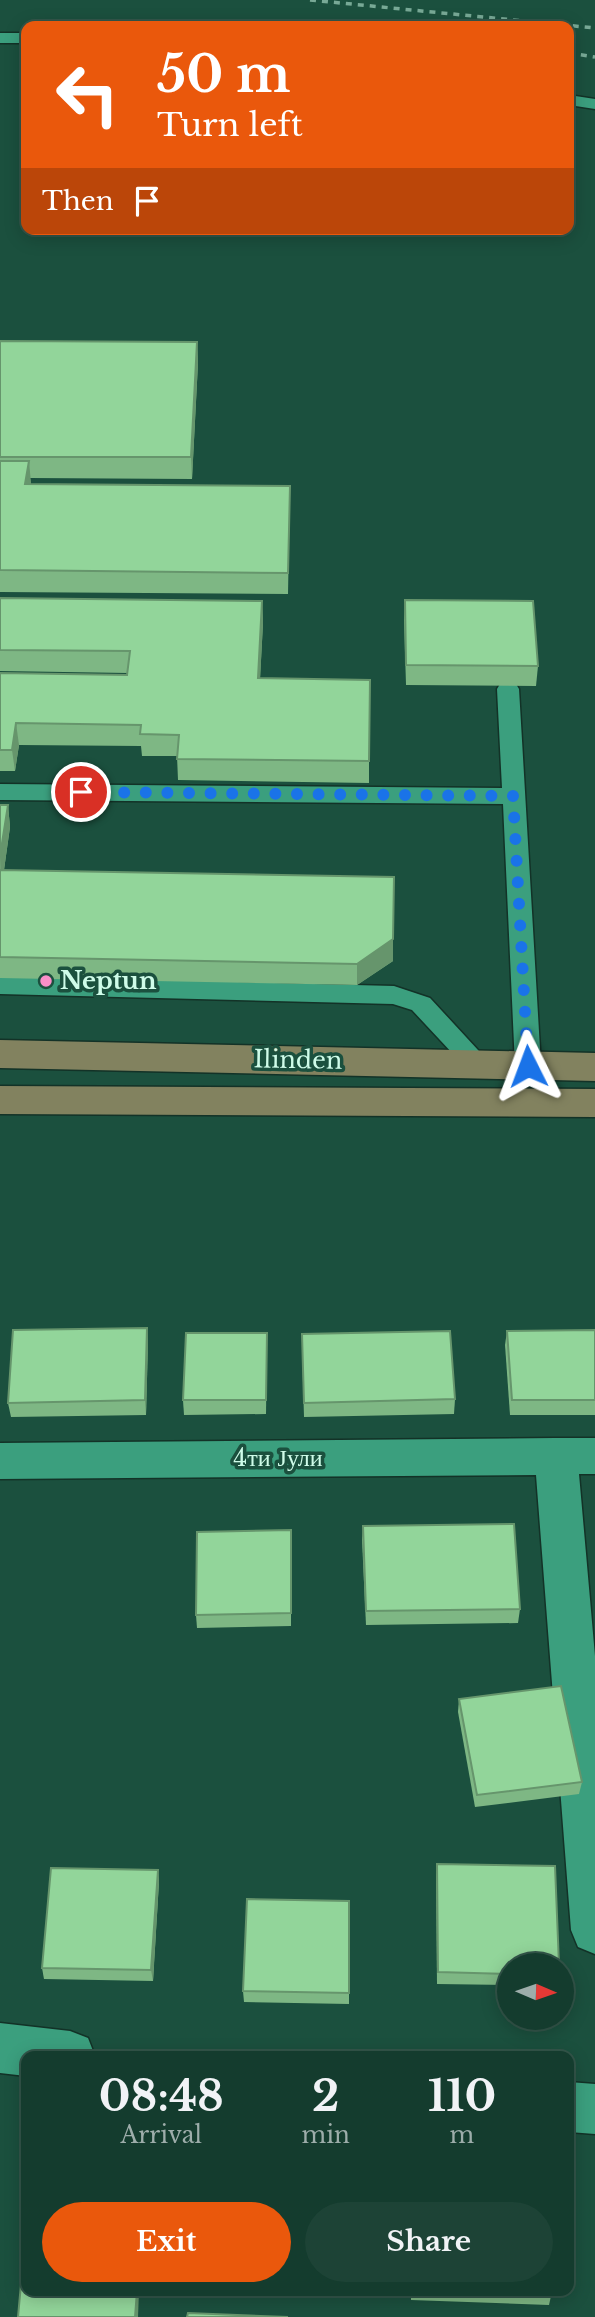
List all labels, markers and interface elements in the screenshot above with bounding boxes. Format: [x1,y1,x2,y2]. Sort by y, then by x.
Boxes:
text: 50 m [157,44,290,105]
icon: left [42,49,133,140]
text: Turn left [157,105,303,145]
icon: arrive [128,182,166,220]
text: Then [42,185,114,217]
pin [51,762,111,822]
icon: arrive [62,773,100,811]
place label: Neptun [60,966,157,995]
marker: Neptun [38,973,54,989]
position arrow [491,1029,565,1103]
street label: Ilinden [253,1044,343,1075]
street label: 4ти Јули [233,1443,323,1472]
north arrow [497,1953,574,2030]
map controls [497,1953,574,2030]
text: 08:48 [99,2070,224,2122]
text: 2 [312,2070,339,2122]
text: 110 [428,2070,496,2122]
text: Arrival [121,2121,202,2149]
text: min [302,2121,350,2149]
text: m [450,2121,474,2149]
button: Exit [42,2202,291,2282]
button: Share [305,2202,553,2282]

